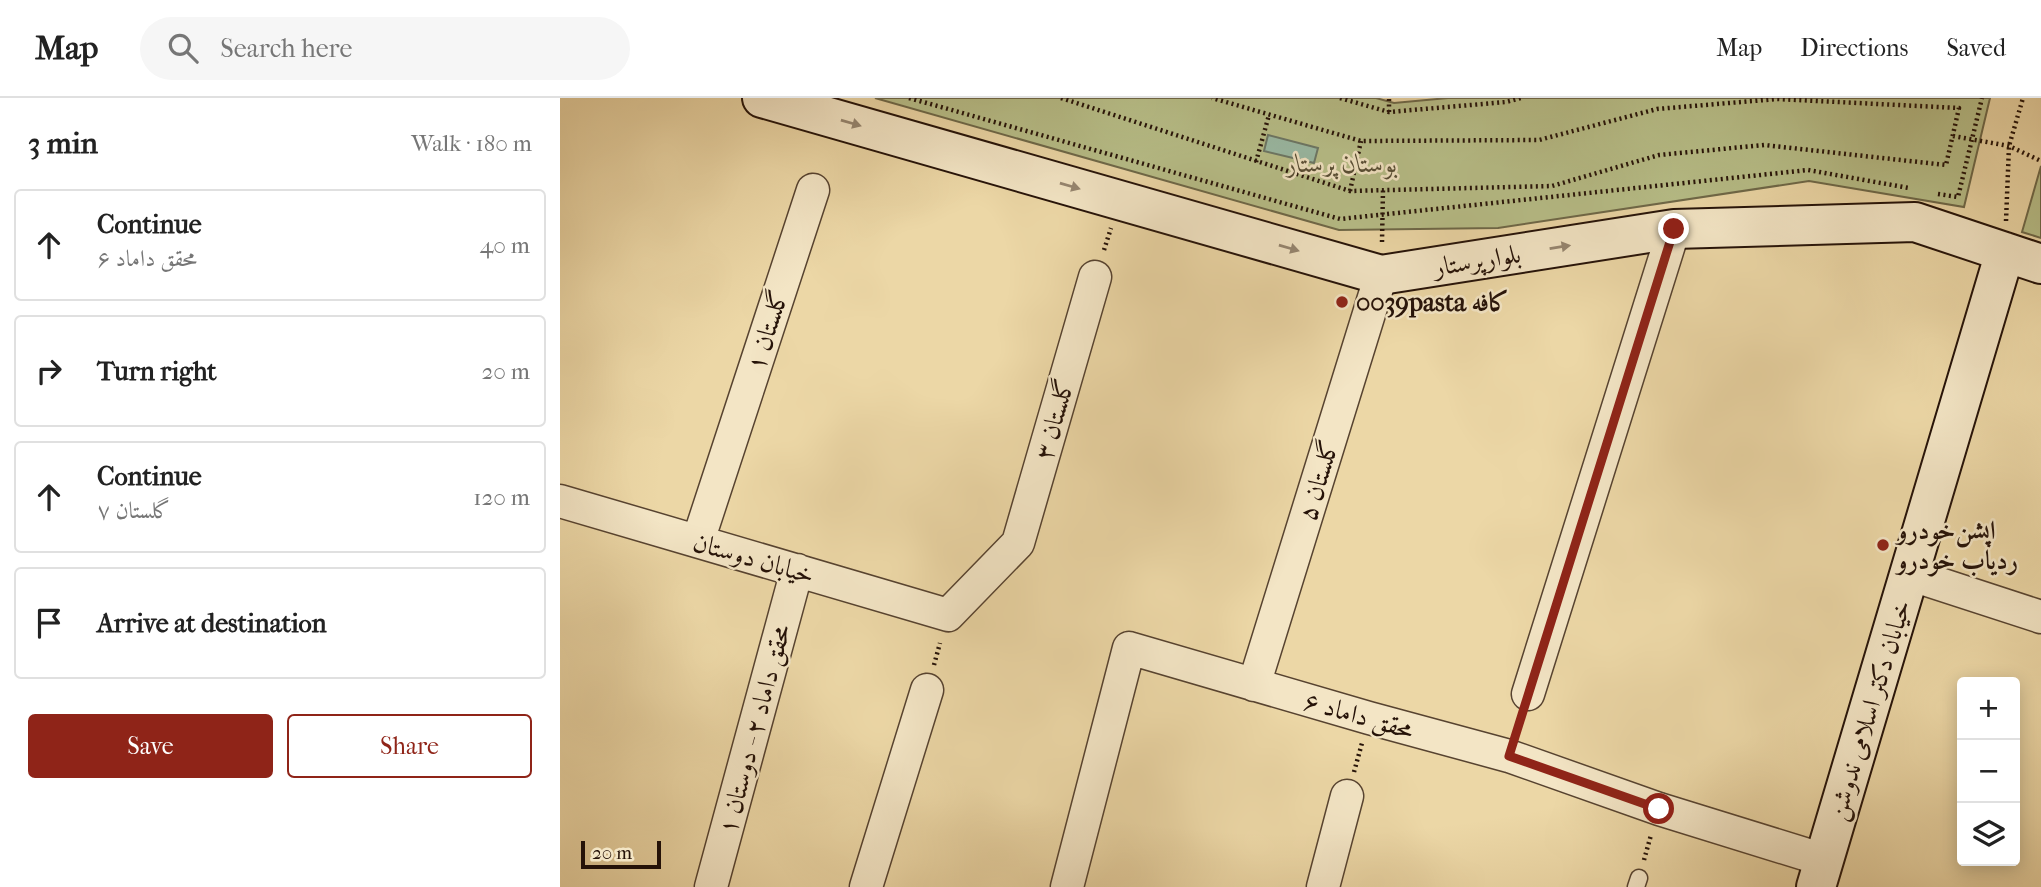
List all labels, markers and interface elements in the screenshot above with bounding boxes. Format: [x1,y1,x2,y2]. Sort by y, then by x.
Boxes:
search box [140,17,630,80]
text: Map [35,29,98,68]
icon: search [164,29,202,67]
text: Search here [220,33,352,64]
text: Map [1716,34,1762,62]
text: Directions [1800,34,1908,62]
text: Saved [1946,34,2006,62]
one-way arrow [841,119,862,129]
text: 3 min [28,126,98,161]
text: Walk · 180 m [411,130,532,157]
park label: بوستان پرستار [1284,148,1398,180]
one-way arrow [1060,181,1081,191]
text: Continue [97,209,202,240]
route end [1658,213,1689,244]
icon: ahead [30,226,68,264]
text: 40 m [480,232,530,259]
street label: بلوارپرستار [1428,238,1523,284]
one-way arrow [1549,241,1571,252]
one-way arrow [1279,244,1300,254]
text: محقق داماد ۶ [97,245,197,272]
street label: گلستان ۱ [740,286,795,374]
place label: 0039pasta کافه [1356,287,1509,318]
marker: 0039pasta کافه [1334,294,1350,310]
icon: right [30,352,68,390]
text: Turn right [97,356,217,387]
text: 20 m [481,358,530,385]
street label: گلستان ۳ [1028,375,1081,463]
street label: گلستان ۵ [1292,436,1345,524]
text: Continue [97,461,202,492]
icon: ahead [30,478,68,516]
text: 120 m [473,484,530,511]
text: گلستان ۷ [97,497,170,524]
place label: اپشن‌خودرو ردیاب خودرو [1894,515,2018,577]
street label: خیابان دوستان [690,526,818,591]
marker: اپشن‌خودرو ردیاب خودرو [1875,537,1891,553]
street label: خيابان دکتر اسلامی ندوشن [1821,596,1920,825]
icon: arrive [30,604,68,642]
text: Arrive at destination [97,608,327,639]
street label: محقق داماد ۲ - دوستان ۱ [712,621,797,837]
map controls [1957,677,2020,866]
button: + [1957,677,2020,740]
street label: محقق داماد ۶ [1300,685,1418,746]
button: Save [28,714,273,778]
button: Share [287,714,532,778]
button: − [1957,740,2020,803]
route start [1643,793,1674,824]
button: layers [1957,803,2020,866]
scale bar [581,838,662,870]
text: 20 m [592,842,632,864]

